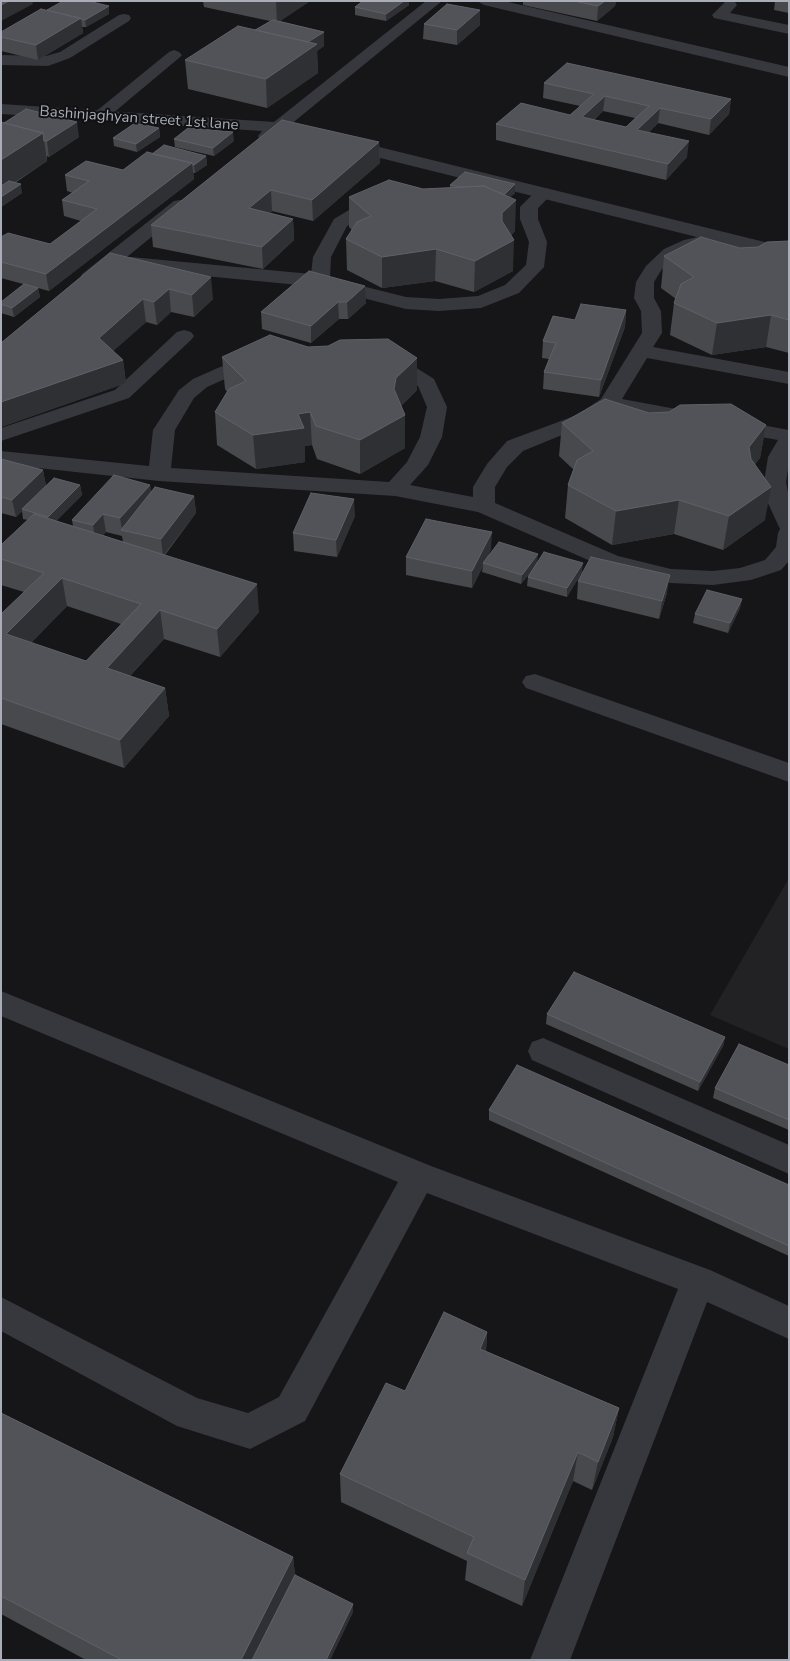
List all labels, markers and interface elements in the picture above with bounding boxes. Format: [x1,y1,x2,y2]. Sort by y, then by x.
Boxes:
street label: Bashinjaghyan street 1st lane [39,103,239,135]

